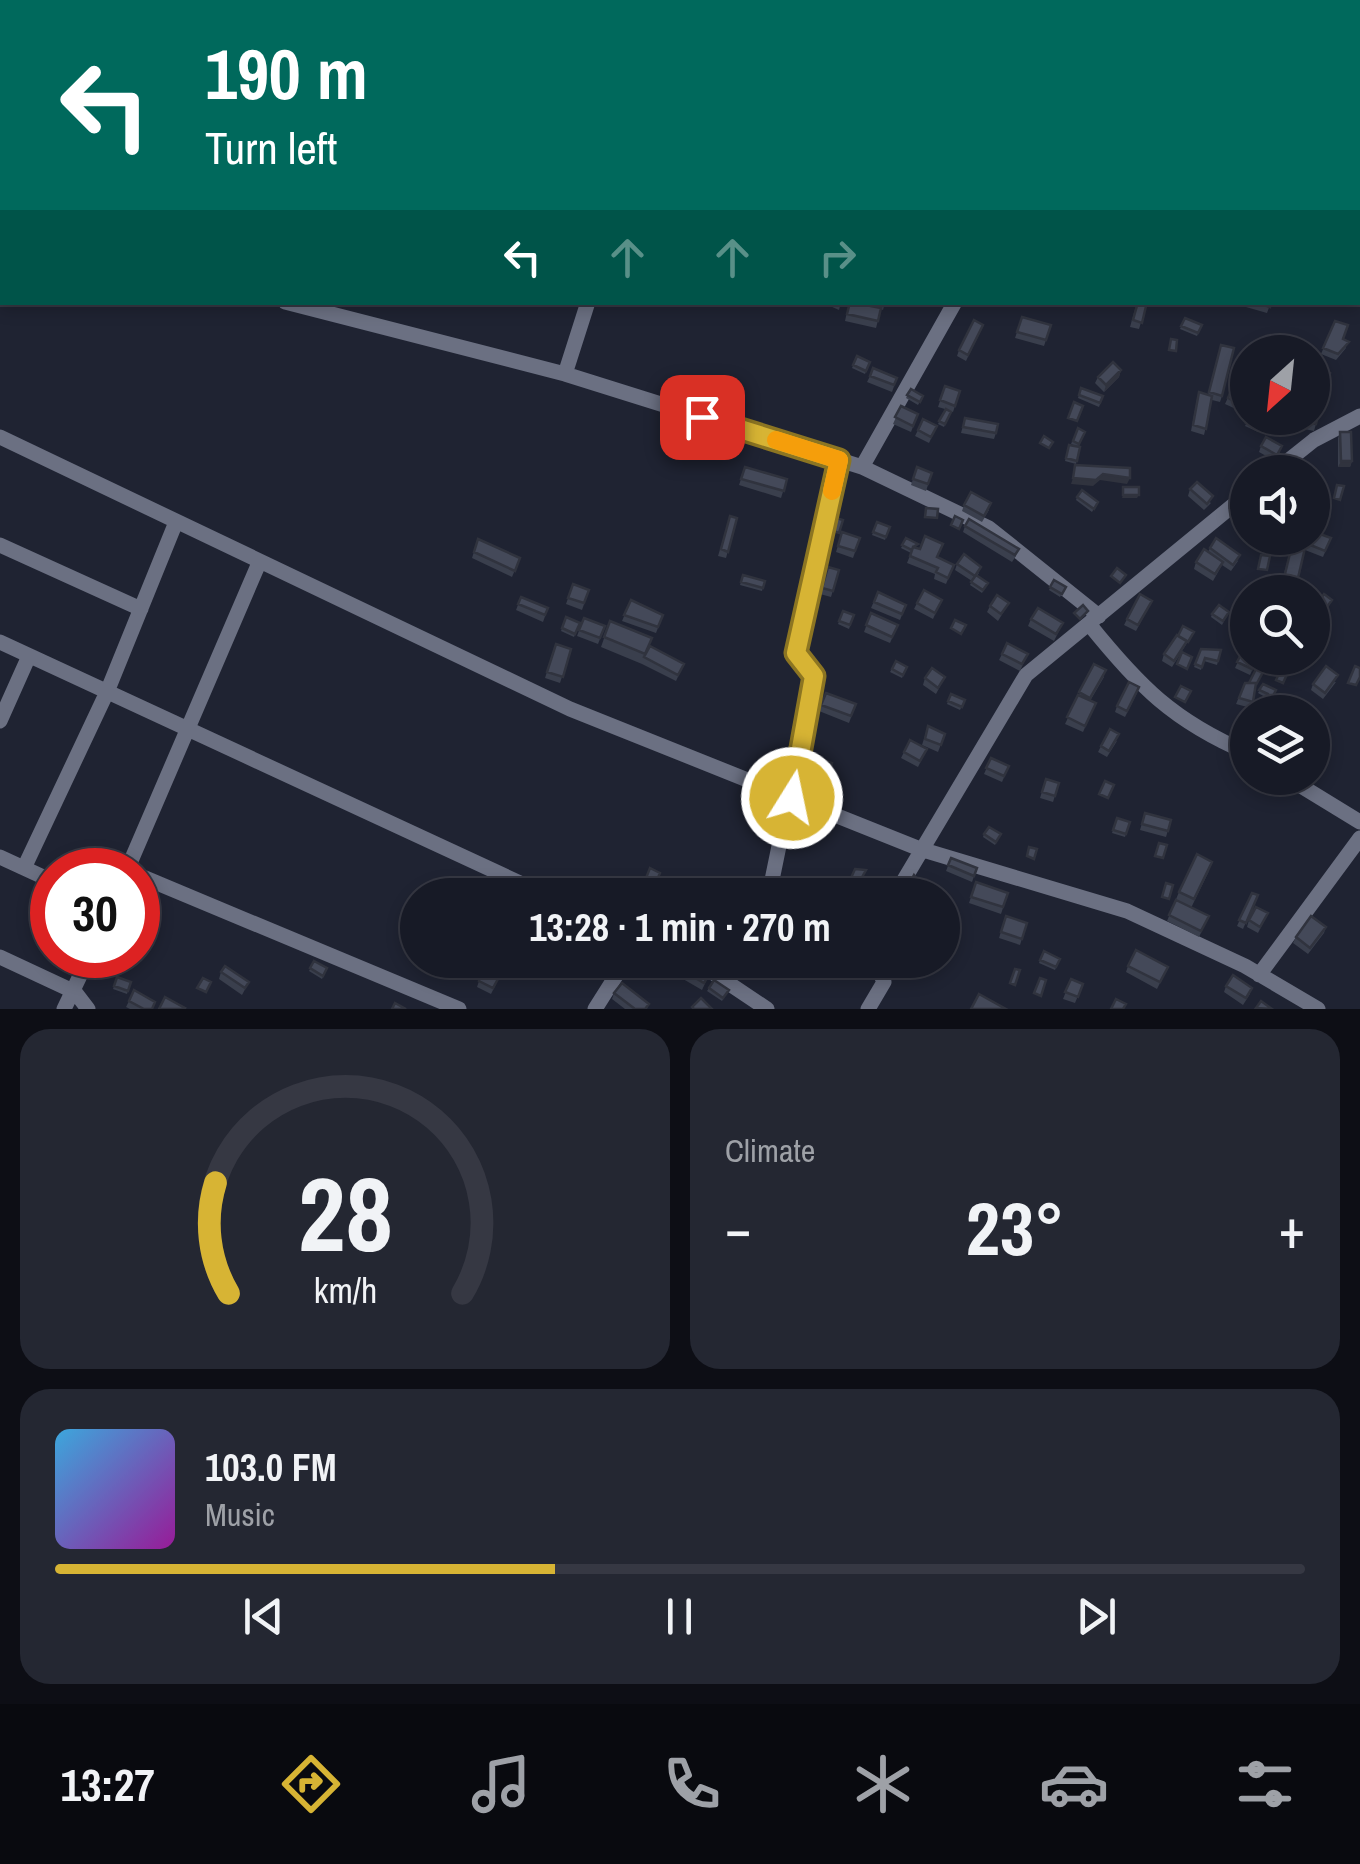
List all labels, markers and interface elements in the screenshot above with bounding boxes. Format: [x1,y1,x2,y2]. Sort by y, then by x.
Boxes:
text: 190 m [205,27,368,121]
icon: left [40,40,170,170]
text: Turn left [205,117,337,178]
icon: left [495,230,550,285]
icon: ahead [600,230,655,285]
icon: ahead [705,230,760,285]
icon: right [810,230,865,285]
north arrow [1230,335,1330,435]
map controls [1230,335,1330,795]
pin [660,375,745,460]
icon: arrive [675,390,730,445]
button: sound [1230,455,1330,555]
button: search [1230,575,1330,675]
button: layers [1230,695,1330,795]
position arrow [740,746,844,850]
speed limit sign: 30 [30,848,160,978]
text: 13:28 · 1 min · 270 m [529,902,831,953]
text: Climate [725,1129,815,1172]
text: 28 [298,1143,392,1283]
text: 23° [966,1177,1064,1278]
text: − [725,1191,751,1265]
text: + [1279,1191,1305,1265]
text: km/h [313,1266,377,1314]
text: 103.0 FM [205,1442,337,1493]
text: Music [205,1493,275,1536]
icon: previous [236,1589,291,1644]
icon: pause [652,1589,707,1644]
icon: next [1069,1589,1124,1644]
icon: directions [276,1749,346,1819]
icon: music [466,1749,536,1819]
icon: phone [657,1749,727,1819]
icon: climate [848,1749,918,1819]
icon: car [1039,1749,1109,1819]
icon: filters [1230,1749,1300,1819]
text: 13:27 [60,1754,155,1815]

